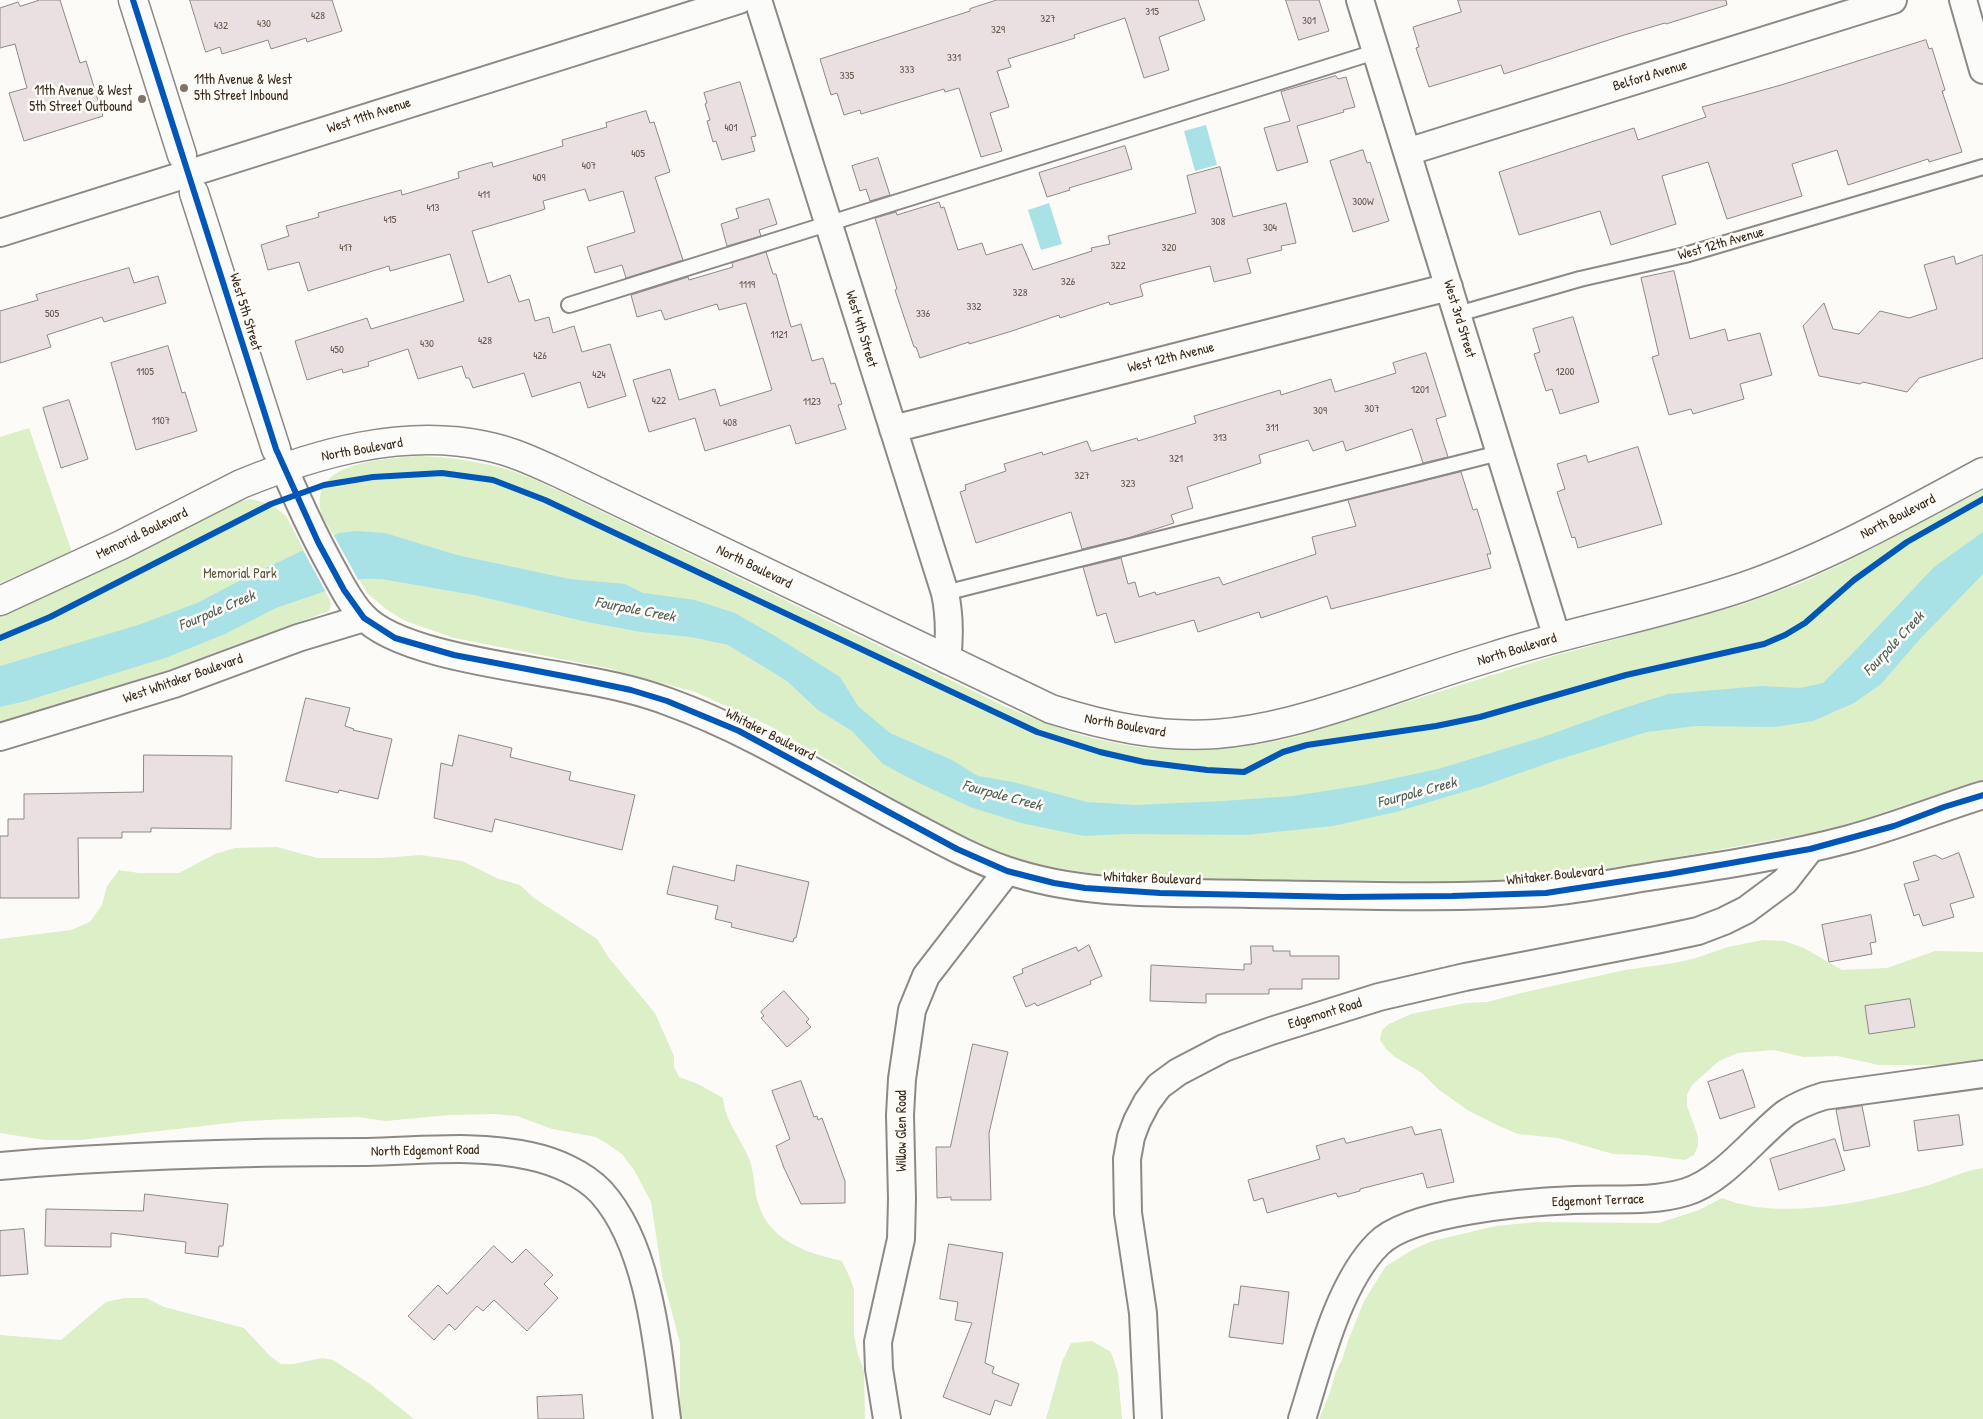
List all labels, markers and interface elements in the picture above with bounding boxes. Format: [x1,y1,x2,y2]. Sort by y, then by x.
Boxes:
house number: 315 [1145,5,1159,19]
house number: 428 [311,9,325,23]
house number: 327 [1040,12,1056,26]
house number: 301 [1302,14,1316,28]
house number: 430 [257,17,271,31]
house number: 432 [214,19,228,33]
house number: 329 [991,23,1005,37]
house number: 331 [947,51,961,65]
street label: Belford Avenue [1611,57,1689,95]
house number: 333 [900,63,914,77]
house number: 335 [840,69,854,83]
place label: 11th Avenue & West 5th Street Inbound [194,72,292,104]
marker: 11th Avenue & West 5th Street Inbound [178,82,190,94]
place label: 11th Avenue & West 5th Street Outbound [29,83,132,115]
marker: 11th Avenue & West 5th Street Outbound [136,93,148,105]
street label: West 11th Avenue [325,95,413,137]
house number: 401 [724,121,738,135]
house number: 405 [631,147,645,161]
house number: 407 [582,159,596,173]
house number: 409 [532,171,546,185]
house number: 411 [478,188,490,202]
house number: 300W [1352,195,1374,209]
house number: 413 [426,201,440,215]
house number: 415 [384,213,396,227]
house number: 308 [1211,215,1225,229]
house number: 304 [1263,221,1277,235]
street label: West 12th Avenue [1676,224,1766,264]
house number: 417 [339,241,353,255]
house number: 320 [1161,241,1177,255]
house number: 322 [1110,259,1126,273]
street label: West 5th Street [225,271,265,353]
house number: 326 [1061,275,1075,289]
house number: 1119 [739,278,755,292]
street label: West 3rd Street [1439,278,1479,360]
house number: 328 [1013,286,1027,300]
street label: West 4th Street [841,289,881,369]
house number: 332 [966,300,982,314]
house number: 505 [45,307,59,321]
house number: 336 [916,307,930,321]
house number: 1121 [770,328,788,342]
house number: 428 [478,334,492,348]
house number: 430 [420,337,434,351]
street label: West 12th Avenue [1126,339,1216,377]
house number: 450 [330,343,344,357]
house number: 426 [533,349,547,363]
house number: 1105 [136,365,154,379]
house number: 1200 [1556,365,1574,379]
house number: 424 [592,368,606,382]
house number: 1201 [1411,383,1429,397]
house number: 422 [652,394,666,408]
house number: 1123 [803,395,821,409]
house number: 307 [1364,402,1380,416]
house number: 309 [1313,404,1327,418]
house number: 1107 [152,414,170,428]
house number: 408 [723,416,737,430]
house number: 311 [1266,421,1278,435]
house number: 313 [1213,431,1227,445]
street label: North Boulevard [320,435,404,465]
house number: 321 [1169,452,1183,466]
house number: 327 [1074,469,1090,483]
house number: 323 [1120,477,1136,491]
street label: North Boulevard [1858,491,1938,543]
street label: Memorial Boulevard [94,505,190,563]
street label: North Boulevard [713,541,795,593]
park label: Memorial Park [203,566,277,582]
water label: Fourpole Creek [176,587,258,635]
water label: Fourpole Creek [593,593,677,627]
water label: Fourpole Creek [1860,608,1928,680]
street label: North Boulevard [1475,630,1559,670]
street label: West Whitaker Boulevard [121,651,245,707]
street label: Whitaker Boulevard [723,705,817,765]
street label: North Boulevard [1083,711,1167,741]
water label: Fourpole Creek [1375,774,1459,812]
water label: Fourpole Creek [960,777,1044,815]
street label: Whitaker Boulevard [1506,863,1604,889]
street label: Whitaker Boulevard [1103,869,1201,889]
street label: Edgemont Road [1286,995,1364,1033]
street label: Willow Glen Road [894,1090,910,1172]
street label: North Edgemont Road [371,1142,479,1160]
street label: Edgemont Terrace [1552,1191,1644,1211]

